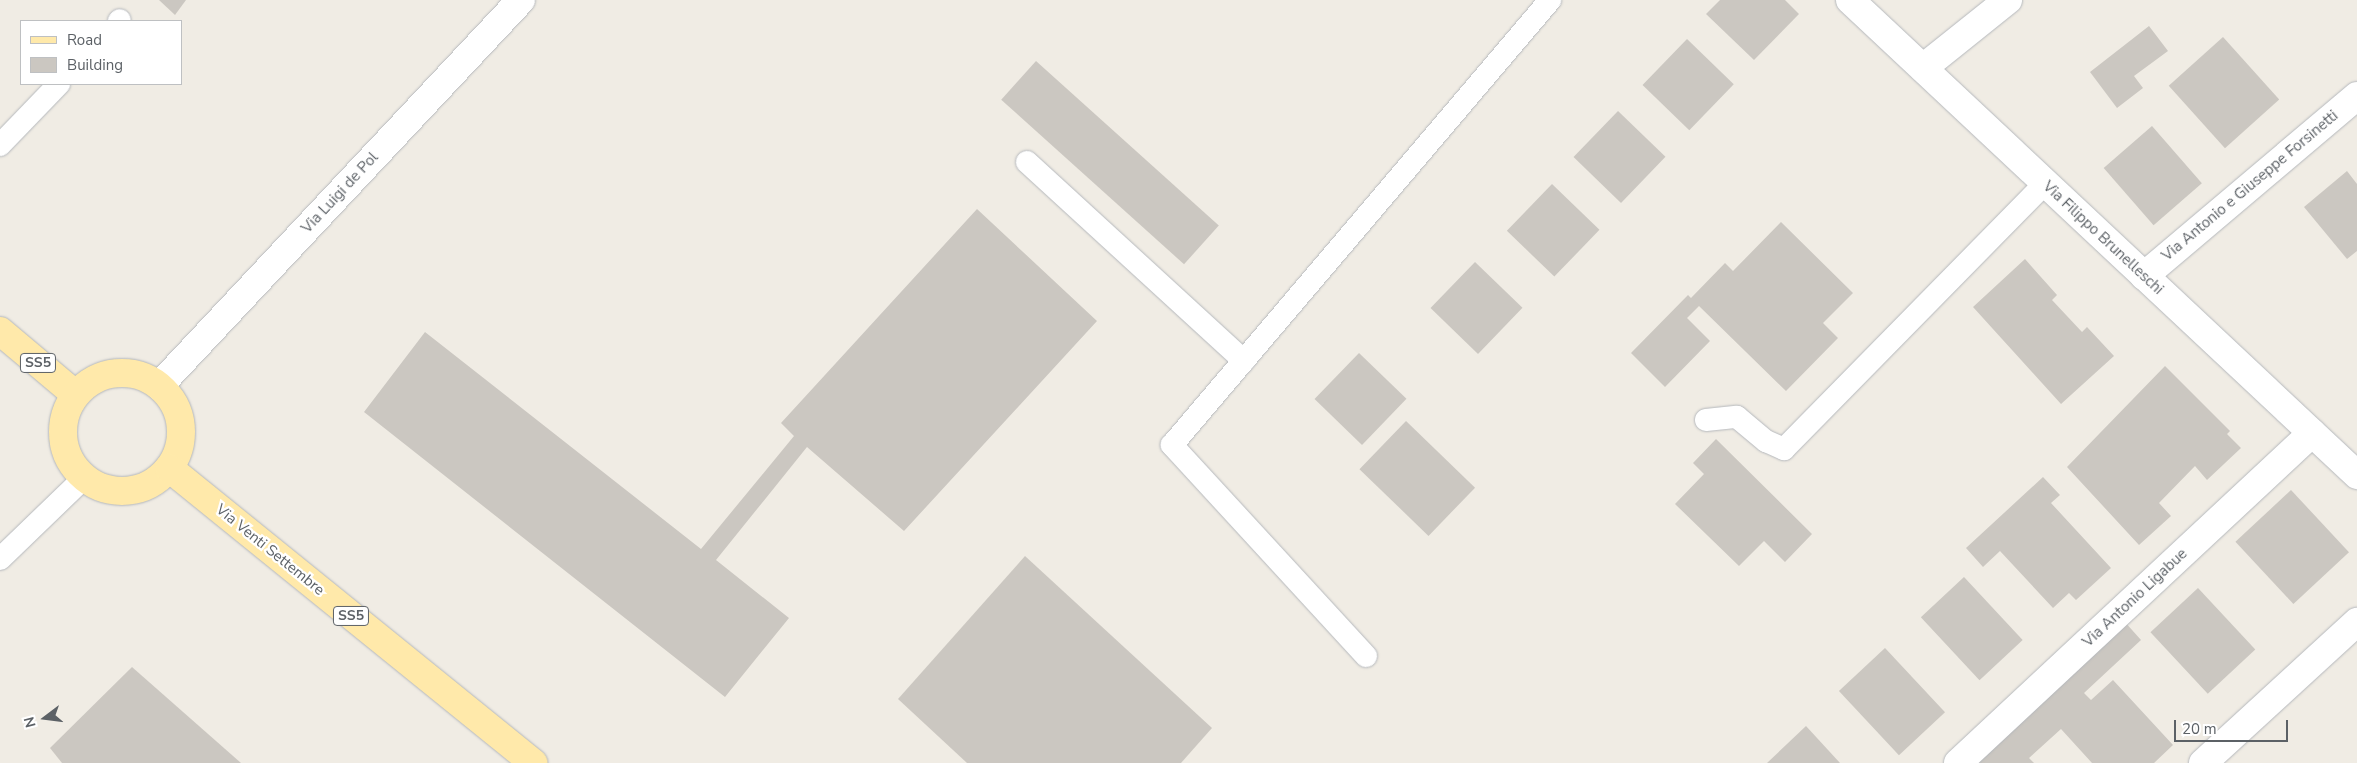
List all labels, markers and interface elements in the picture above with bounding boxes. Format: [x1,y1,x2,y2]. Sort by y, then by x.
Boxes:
legend [20,20,182,85]
text: Road [67,30,102,50]
text: Building [67,55,123,75]
street label: Via Antonio e Giuseppe Forsinetti [2158,107,2342,265]
street label: Via Luigi de Pol [298,149,382,237]
street label: Via Filippo Brunelleschi [2039,177,2167,299]
road number: SS5 [19,352,57,374]
street label: Via Venti Settembre [212,501,328,599]
street label: Via Antonio Ligabue [2079,545,2191,651]
road number: SS5 [332,604,370,628]
north arrow [20,693,70,743]
scale bar [2177,710,2291,742]
text: N [19,714,41,730]
text: 20 m [2182,719,2217,739]

